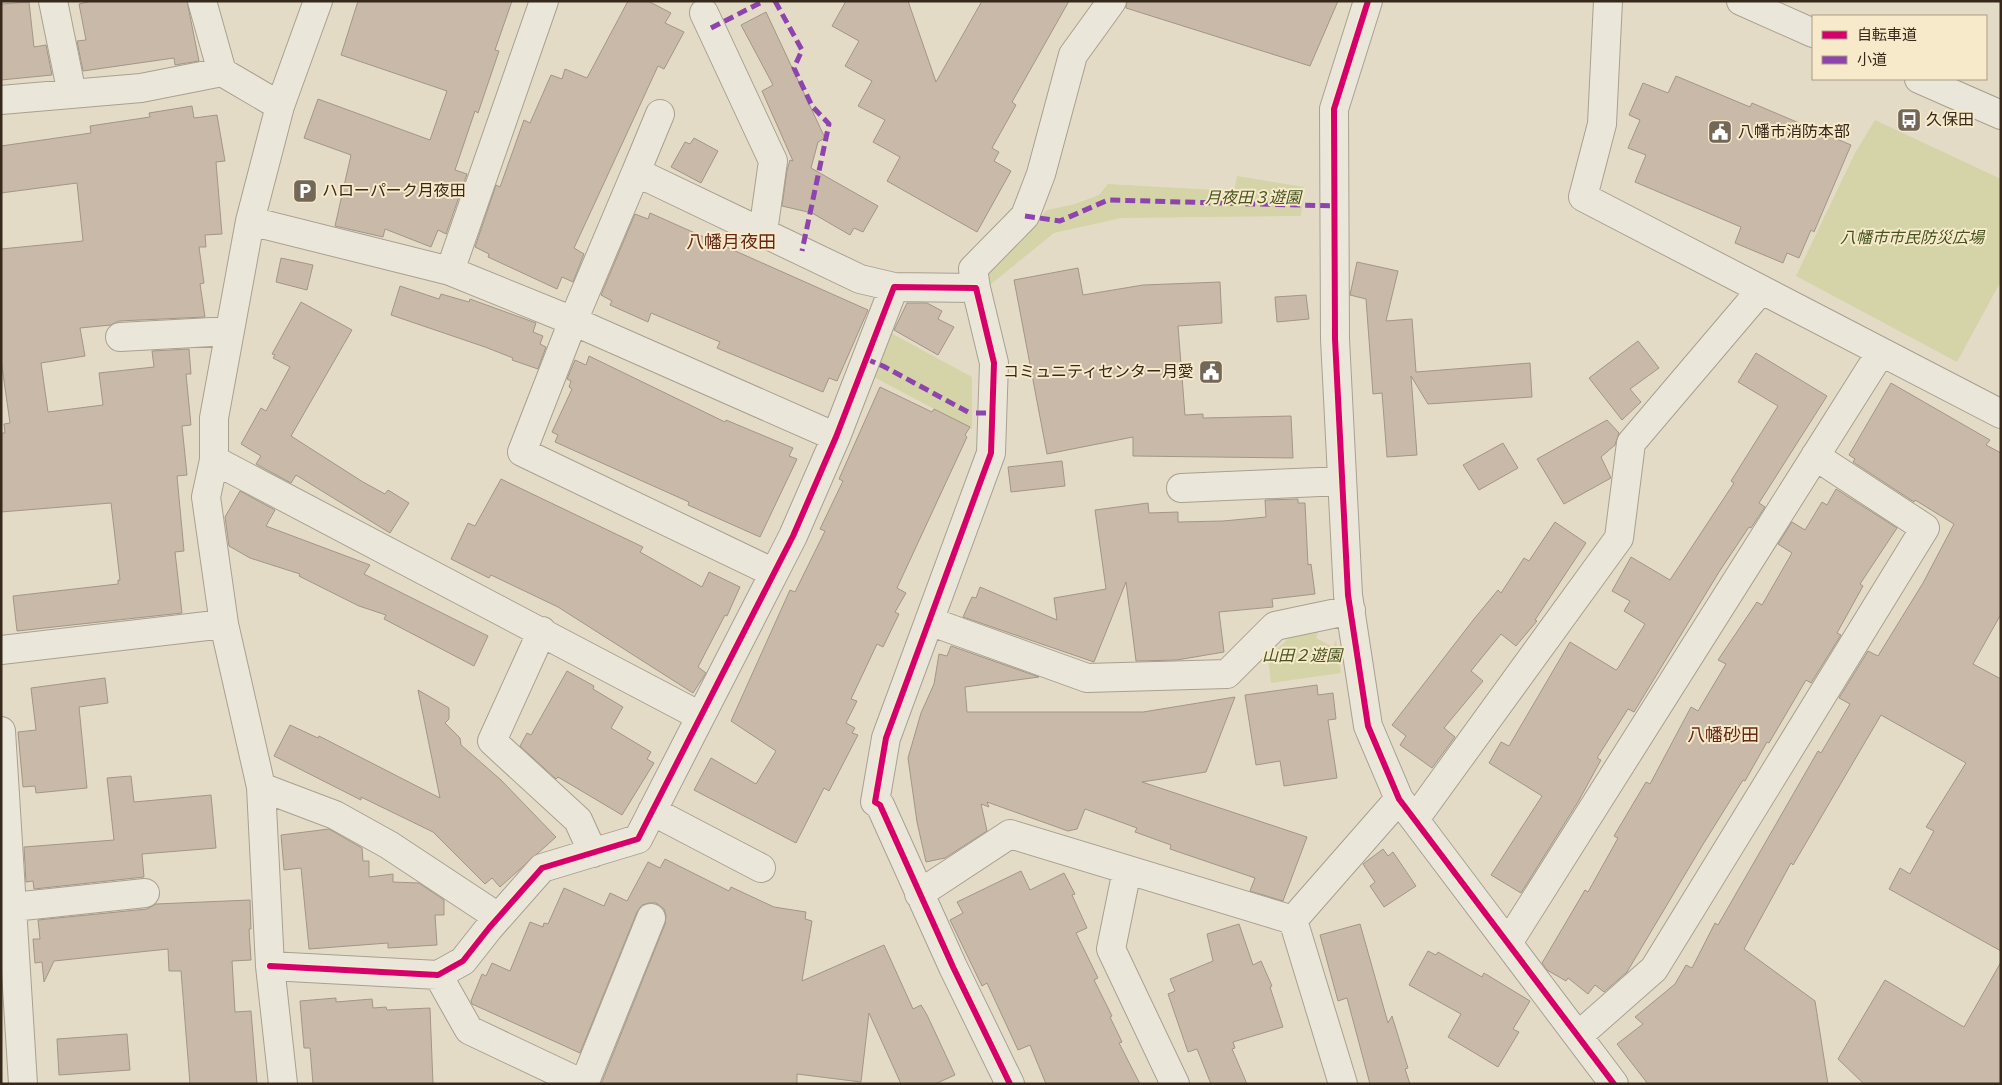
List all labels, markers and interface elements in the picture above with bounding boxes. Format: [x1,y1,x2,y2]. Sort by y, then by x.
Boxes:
legend [1812,15,1987,80]
text: 自転車道 [1857,24,1917,47]
text: 小道 [1857,49,1887,72]
bus stop icon: 久保田 [1896,107,1922,133]
place label: 久保田 [1926,108,1974,132]
public building icon: 八幡市消防本部 [1707,119,1733,145]
place label: 八幡市消防本部 [1738,120,1850,144]
parking icon: ハローパーク月夜田 [292,178,318,204]
place label: ハローパーク月夜田 [322,179,466,203]
park label: 月夜田３遊園 [1205,186,1303,210]
park label: 八幡市市民防災広場 [1840,226,1986,250]
district label: 八幡月夜田 [686,229,776,256]
public building icon: コミュニティセンター月愛 [1198,359,1224,385]
place label: コミュニティセンター月愛 [1003,360,1194,384]
park label: 山田２遊園 [1262,644,1344,668]
district label: 八幡砂田 [1687,722,1759,749]

